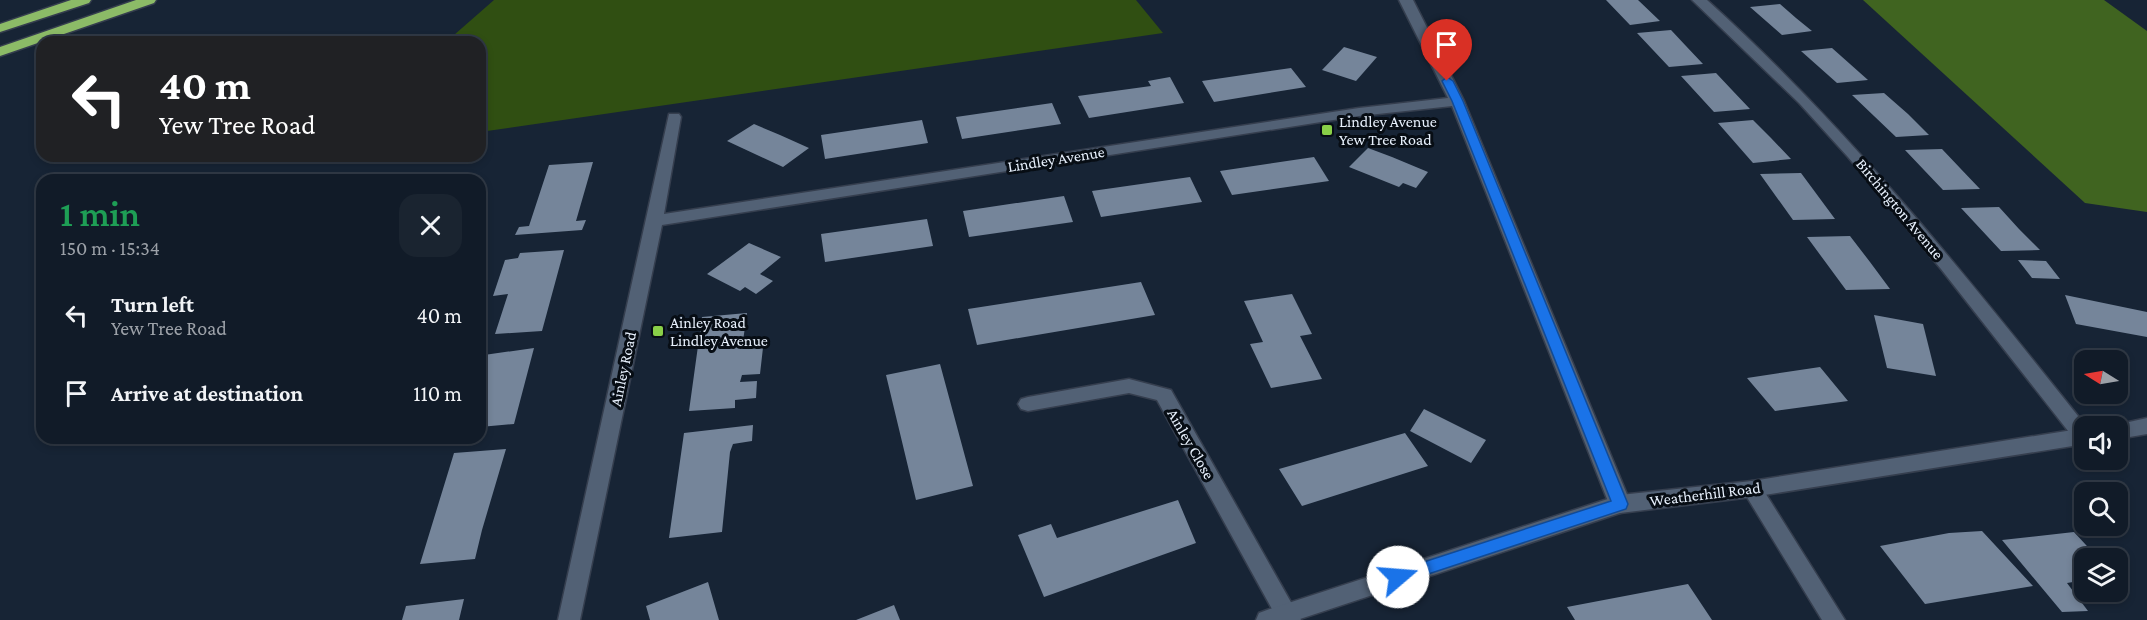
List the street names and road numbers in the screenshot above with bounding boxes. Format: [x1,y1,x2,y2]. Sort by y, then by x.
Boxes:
street label: Lindley Avenue [1006,143,1106,176]
street label: Birchington Avenue [1852,155,1947,263]
street label: Ainley Road [607,330,640,408]
street label: Ainley Close [1163,406,1218,483]
street label: Weatherhill Road [1649,479,1762,509]

